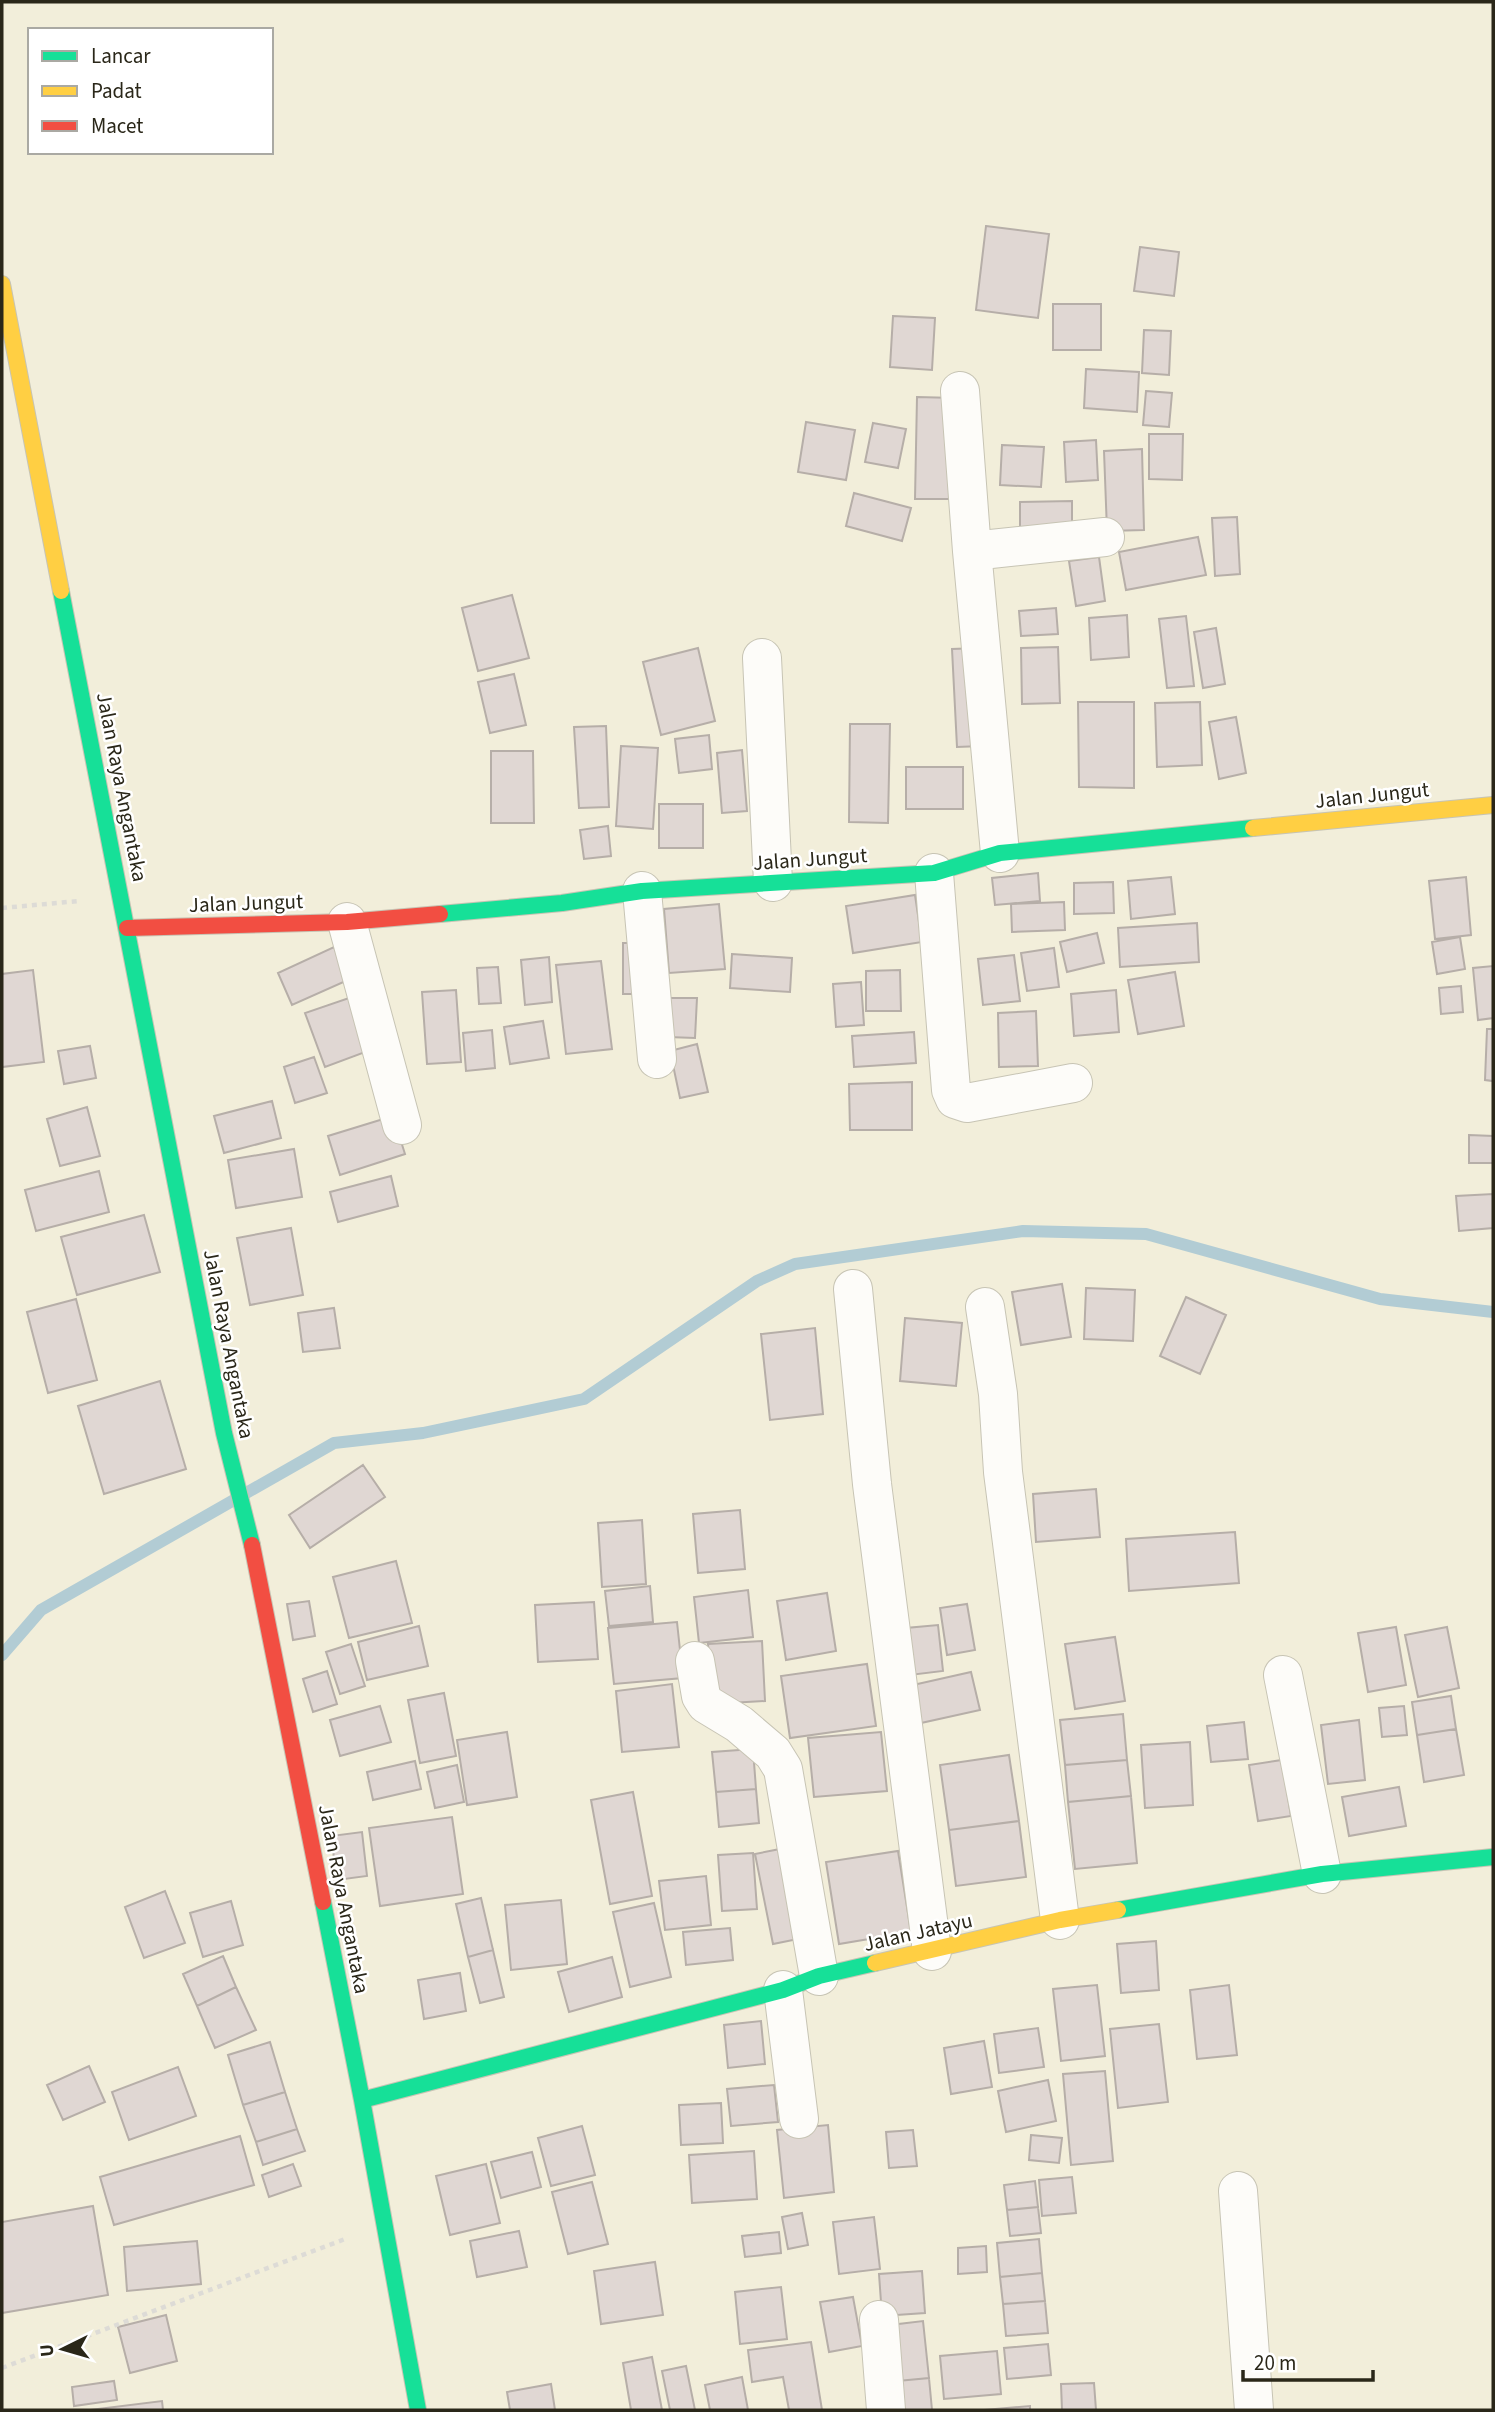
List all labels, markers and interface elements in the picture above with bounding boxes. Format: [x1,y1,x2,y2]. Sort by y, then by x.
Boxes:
legend [28,28,273,154]
text: Lancar [91,41,151,71]
text: Padat [91,76,142,106]
text: Macet [91,111,143,141]
street label: Jalan Raya Angantaka [89,690,155,884]
street label: Jalan Jungut [1314,774,1430,816]
street label: Jalan Jungut [752,840,868,878]
street label: Jalan Jungut [188,886,304,920]
street label: Jalan Raya Angantaka [196,1247,262,1441]
street label: Jalan Raya Angantaka [311,1802,377,1996]
street label: Jalan Jatayu [861,1905,975,1959]
north arrow [28,2314,98,2384]
scale bar [1243,2338,1372,2382]
text: U [34,2343,62,2358]
text: 20 m [1254,2348,1296,2378]

